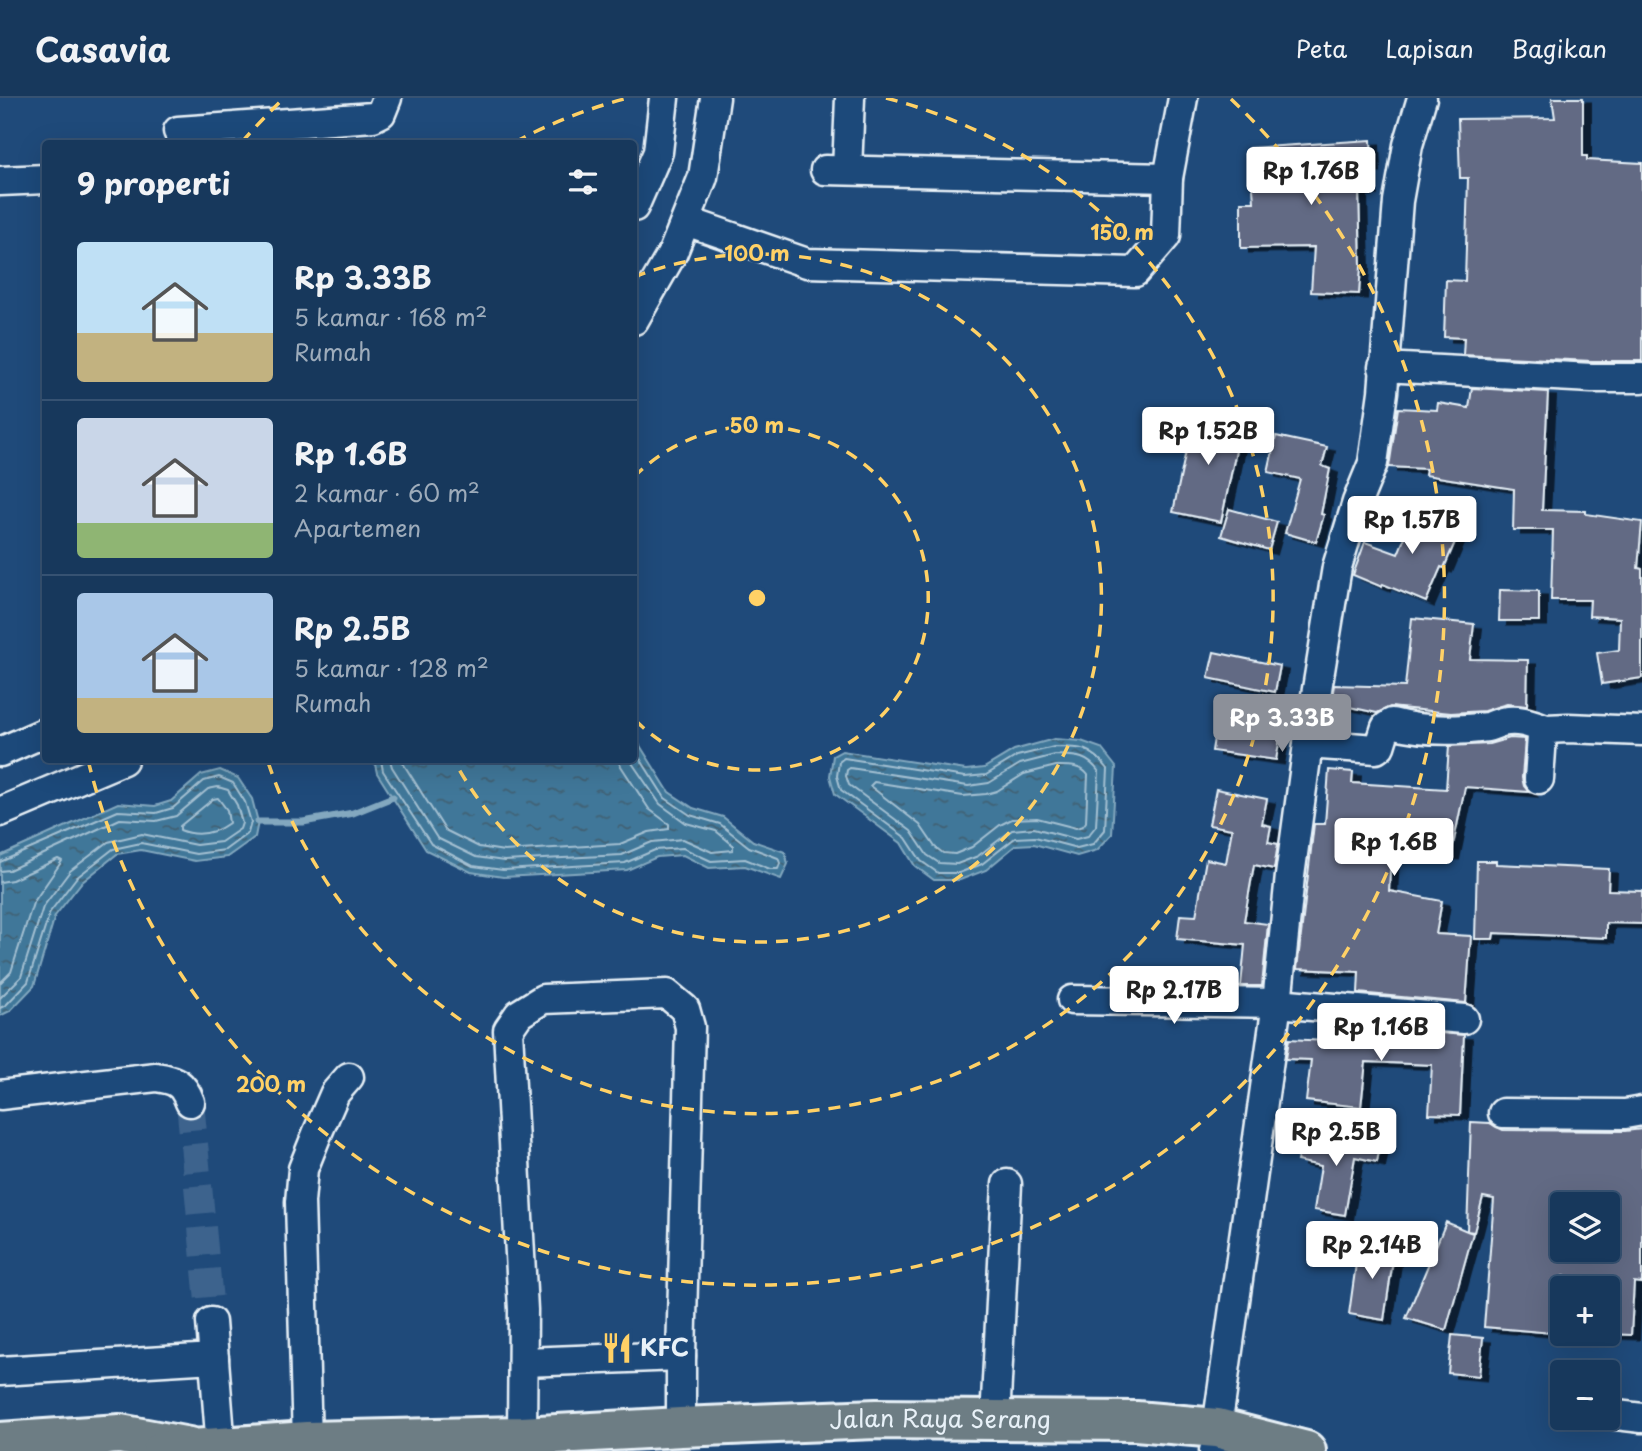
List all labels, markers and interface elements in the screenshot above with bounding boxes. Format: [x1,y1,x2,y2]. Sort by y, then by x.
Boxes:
text: Casavia [35,23,170,73]
text: Peta [1296,30,1347,66]
text: Lapisan [1385,30,1474,66]
text: Bagikan [1512,30,1607,66]
pin: Rp 1.76B [1239,148,1383,207]
text: Rp 1.76B [1262,152,1360,187]
text: 9 properti [77,160,230,205]
icon: filters [564,163,602,201]
text: 150 m [1090,215,1154,247]
text: 100 m [724,236,790,268]
text: Rp 3.33B [294,254,432,299]
icon: home [133,270,217,354]
text: 5 kamar · 168 m² [294,299,487,334]
text: Rumah [294,334,371,369]
text: 50 m [730,408,784,440]
pin: Rp 1.52B [1136,408,1280,467]
text: Rp 1.52B [1158,412,1258,447]
text: Rp 1.6B [294,430,408,475]
icon: home [133,446,217,530]
text: 2 kamar · 60 m² [294,475,480,510]
pin: Rp 1.57B [1340,496,1484,556]
text: Rp 1.57B [1363,501,1461,536]
text: Apartemen [294,510,421,545]
centre of rings [745,586,769,610]
text: Rp 2.5B [294,605,411,650]
icon: home [133,621,217,705]
text: 5 kamar · 128 m² [294,650,489,685]
text: Rumah [294,685,371,720]
pin: Rp 3.33B [1210,694,1354,754]
text: Rp 3.33B [1229,699,1335,734]
pin: Rp 1.6B [1329,818,1459,878]
text: Rp 1.6B [1350,823,1438,858]
pin: Rp 2.17B [1102,967,1246,1026]
text: Rp 2.17B [1126,971,1222,1006]
pin: Rp 1.16B [1309,1004,1453,1063]
text: Rp 1.16B [1333,1008,1429,1043]
text: 200 m [236,1067,306,1099]
pin: Rp 2.5B [1271,1108,1401,1168]
text: Rp 2.5B [1291,1113,1381,1148]
map controls [1550,1192,1620,1430]
button: layers [1550,1192,1620,1262]
pin: Rp 2.14B [1300,1222,1444,1281]
text: Rp 2.14B [1322,1226,1422,1261]
button: + [1550,1276,1620,1346]
place label: KFC [640,1328,689,1364]
restaurant icon: KFC [600,1331,634,1365]
button: − [1550,1360,1620,1430]
street label: Jalan Raya Serang [829,1399,1051,1437]

